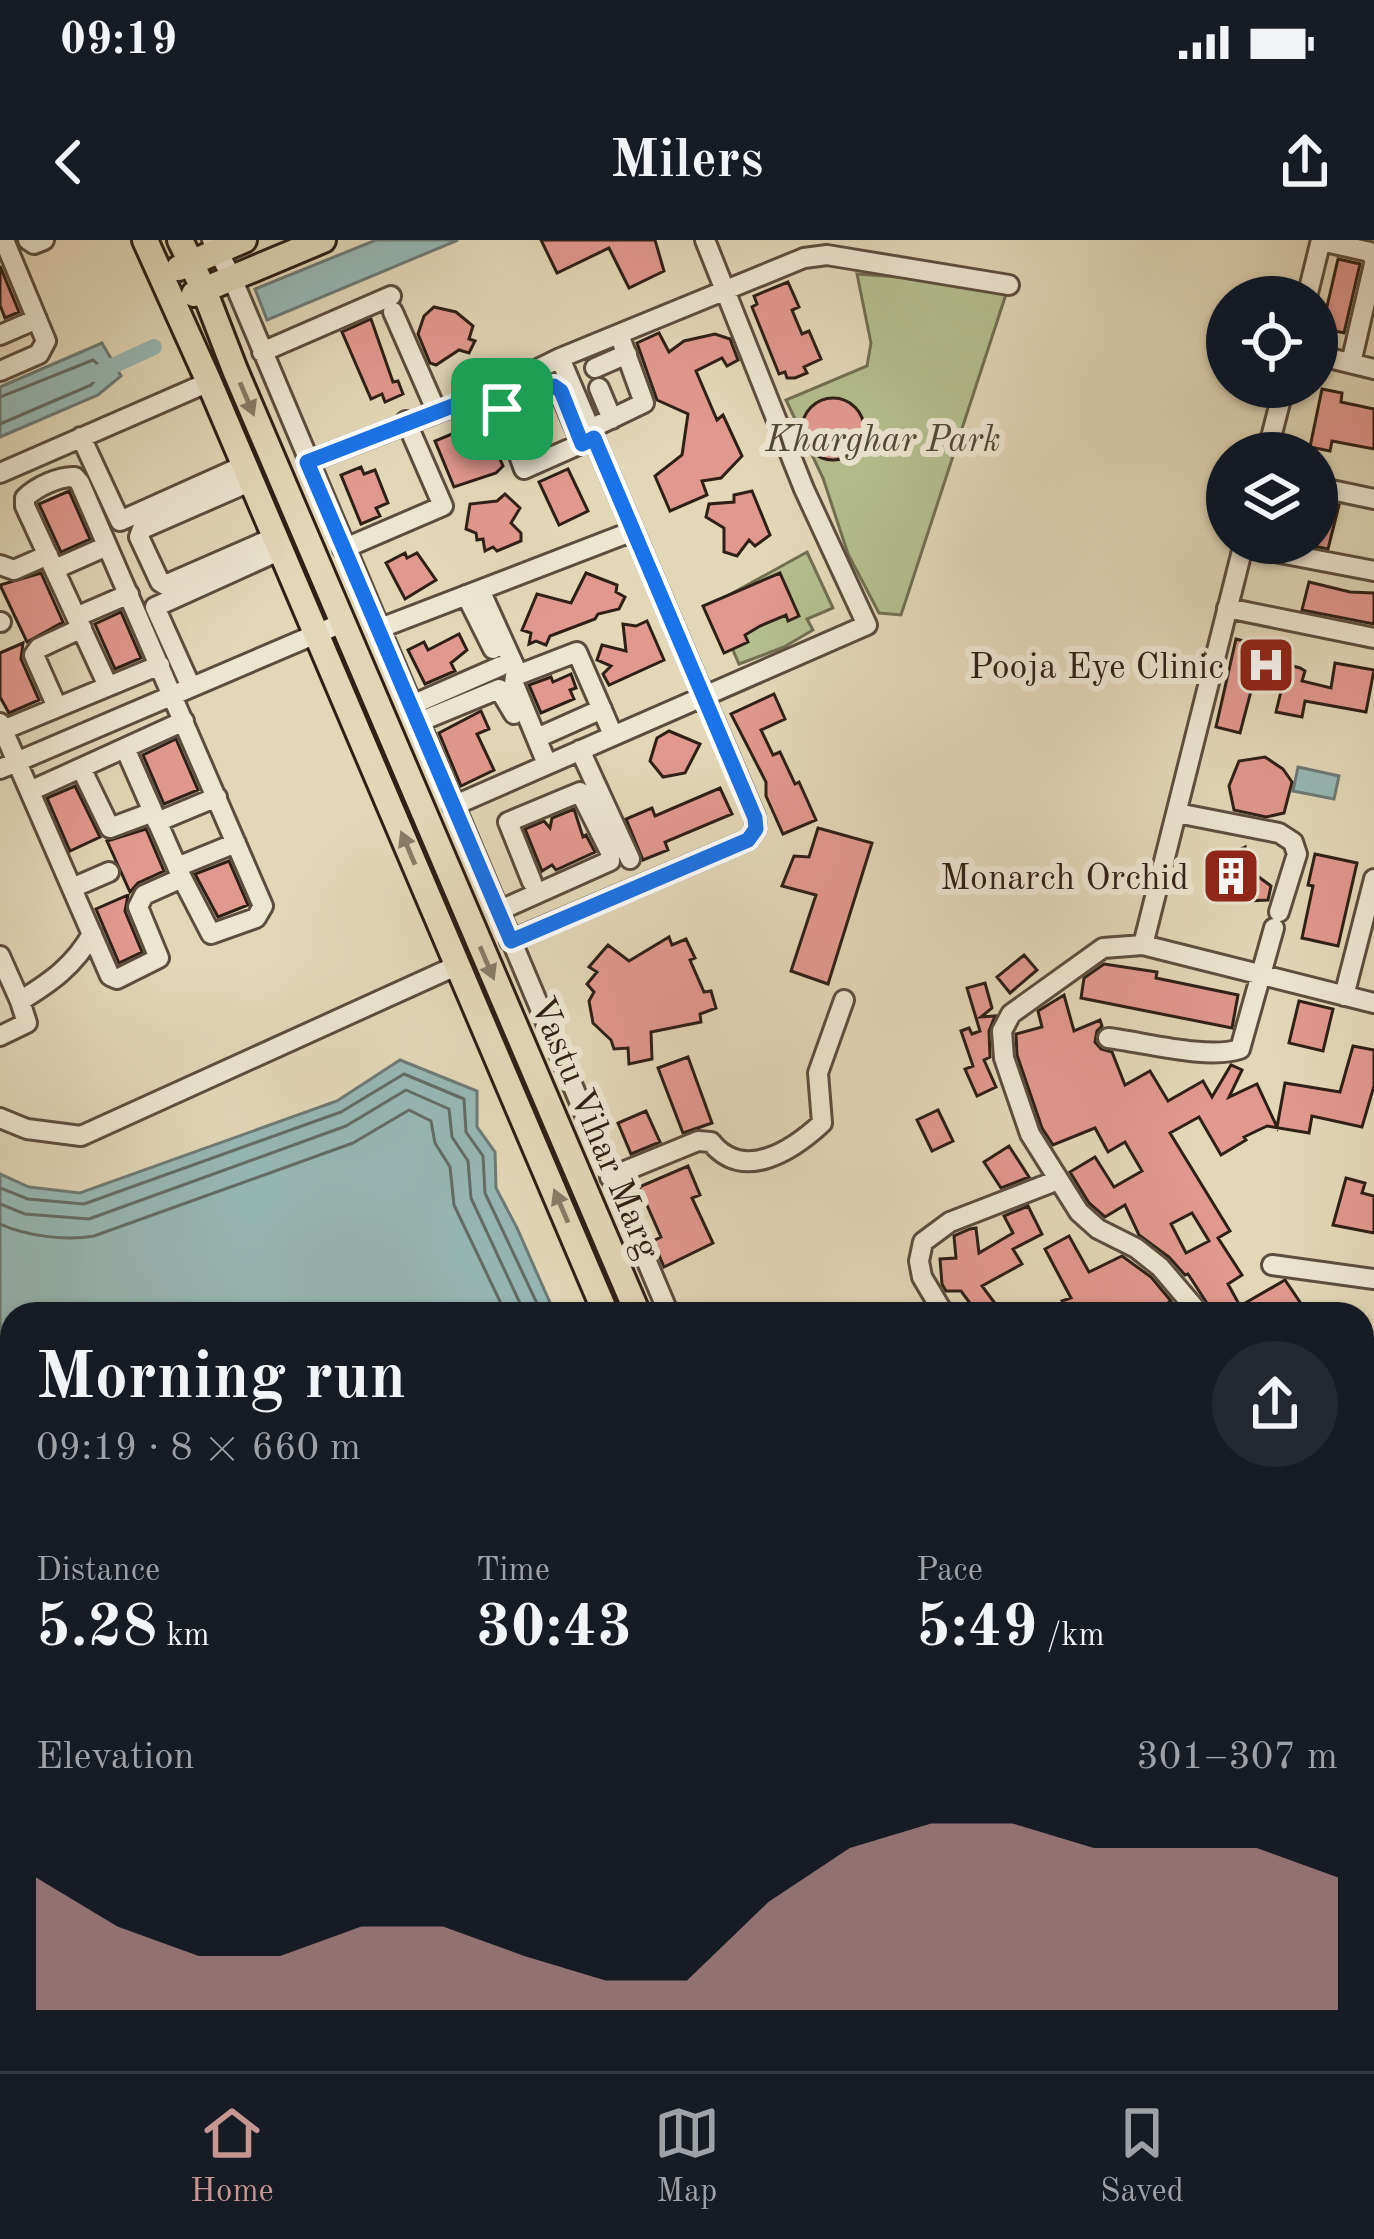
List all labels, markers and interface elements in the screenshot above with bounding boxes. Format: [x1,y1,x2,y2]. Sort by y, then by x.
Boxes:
text: 09:19 [60,19,177,64]
icon: back [36,129,102,195]
icon: share [1272,129,1338,195]
text: Milers [611,135,763,189]
map controls [1206,276,1338,564]
button: locate [1206,276,1338,408]
pin [451,358,553,460]
icon: arrive [469,376,535,442]
one-way arrow [237,381,257,416]
park label: Kharghar Park [764,424,1001,460]
button: layers [1206,432,1338,564]
hospital icon: Pooja Eye Clinic [1235,634,1297,696]
place label: Pooja Eye Clinic [969,651,1224,687]
one-way arrow [397,830,417,865]
building icon: Monarch Orchid [1200,845,1262,907]
place label: Monarch Orchid [940,862,1189,898]
one-way arrow [478,945,498,980]
street label: Vastu Vihar Marg [522,992,665,1265]
one-way arrow [550,1189,570,1224]
button: share [1212,1341,1338,1467]
text: Morning run [36,1347,406,1413]
text: 09:19 · 8 × 660 m [36,1429,361,1468]
text: Distance [36,1555,160,1588]
text: Time [476,1555,550,1588]
text: Pace [916,1555,983,1588]
text: 5.28 [36,1599,157,1659]
text: 30:43 [476,1599,632,1659]
text: 5:49 [916,1599,1037,1659]
text: km [157,1620,210,1653]
text: /km [1037,1620,1105,1653]
text: Elevation [36,1738,195,1777]
text: 301–307 m [1136,1738,1338,1777]
tab: Home [190,2100,274,2213]
tab: Map [654,2100,720,2213]
tab: Saved [1100,2100,1184,2213]

